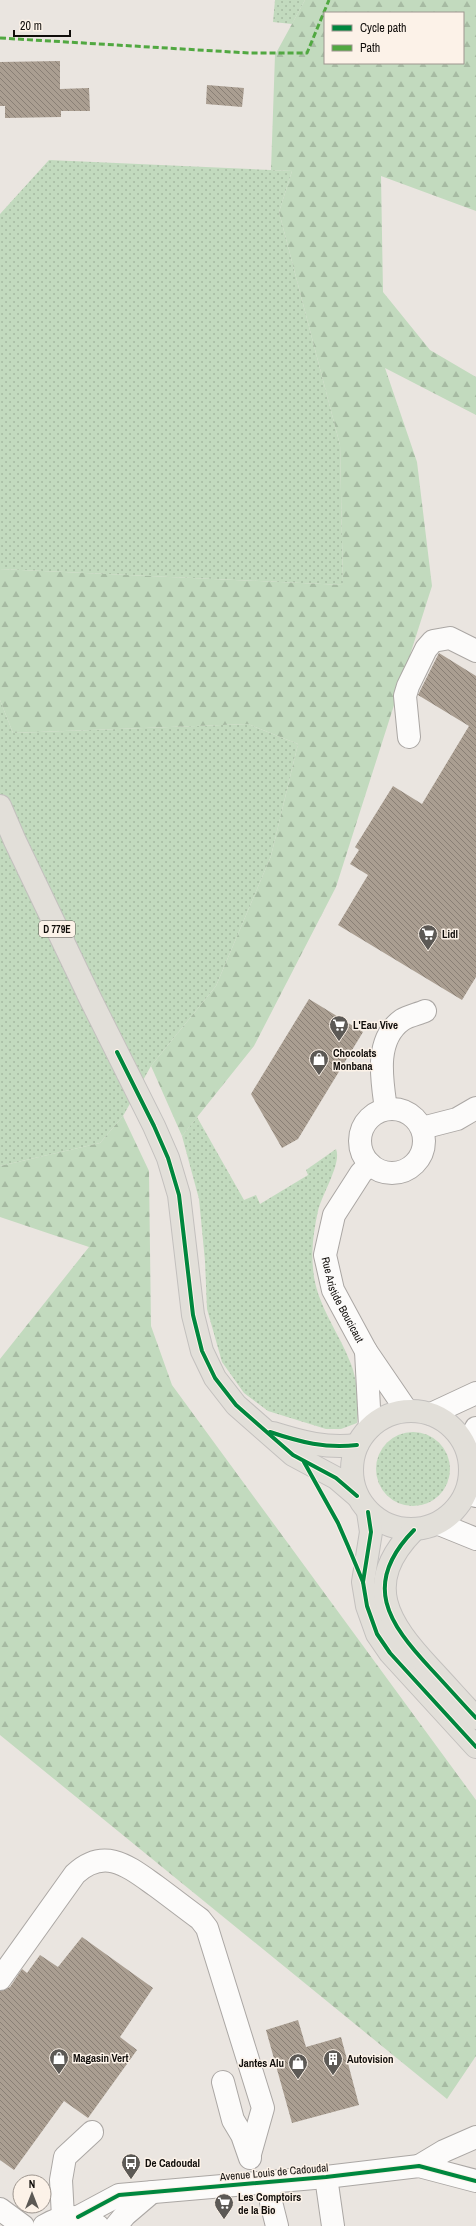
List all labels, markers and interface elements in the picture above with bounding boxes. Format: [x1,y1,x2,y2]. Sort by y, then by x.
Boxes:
scale bar [14,12,70,38]
legend [324,12,464,64]
text: 20 m [20,18,42,34]
text: Cycle path [360,20,407,36]
text: Path [360,40,380,56]
road number: D 779E [39,921,75,937]
supermarket icon: Lidl [417,923,439,951]
place label: Lidl [442,927,458,941]
supermarket icon: L'Eau Vive [328,1014,350,1042]
place label: L'Eau Vive [353,1018,398,1032]
place label: Chocolats Monbana [333,1046,377,1073]
shop icon: Chocolats Monbana [308,1048,330,1076]
street label: Rue Aristide Boucicaut [319,1255,367,1345]
shop icon: Magasin Vert [48,2047,70,2075]
building icon: Autovision [322,2048,344,2076]
place label: Magasin Vert [73,2051,128,2065]
shop icon: Jantes Alu [287,2052,309,2080]
place label: Autovision [347,2052,394,2066]
place label: Jantes Alu [239,2056,284,2070]
bus stop icon: De Cadoudal [120,2152,142,2180]
place label: De Cadoudal [145,2156,200,2170]
street label: Avenue Louis de Cadoudal [218,2160,329,2184]
north arrow [12,2174,52,2214]
text: N [29,2177,35,2191]
place label: Les Comptoirs de la Bio [238,2190,301,2217]
supermarket icon: Les Comptoirs de la Bio [213,2192,235,2220]

